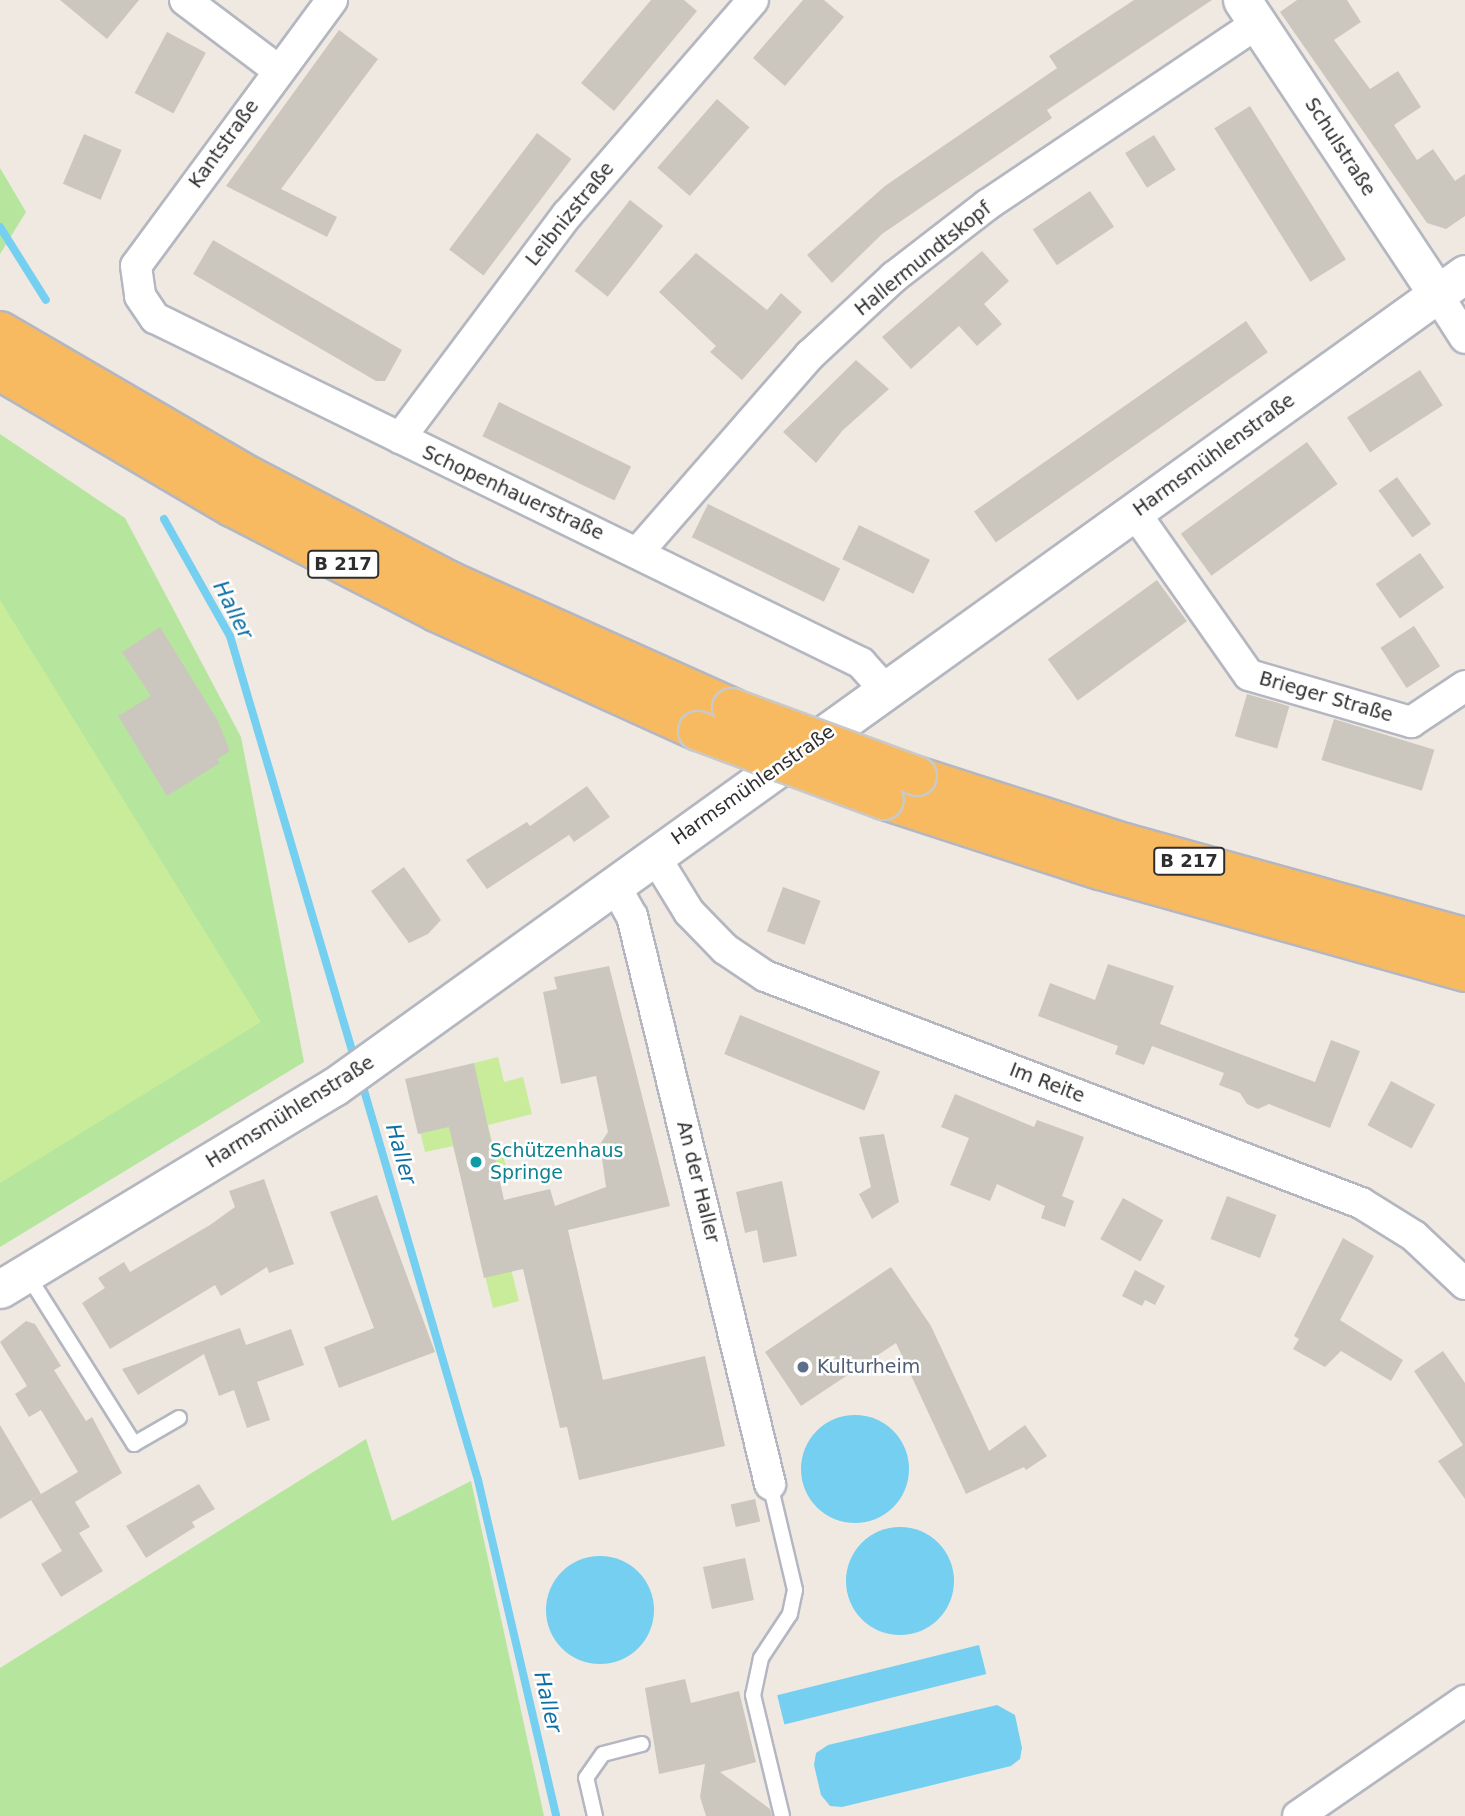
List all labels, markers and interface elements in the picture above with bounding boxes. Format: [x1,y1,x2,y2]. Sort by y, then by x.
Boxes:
street label: Schulstraße [1300,94,1380,200]
street label: Kantstraße [184,95,264,193]
street label: Leibnizstraße [521,157,619,271]
street label: Hallermundtskopf [850,197,996,321]
street label: Harmsmühlenstraße [1129,389,1299,521]
street label: Schopenhauerstraße [419,441,607,545]
road number: B 217 [306,550,380,578]
water label: Haller [208,577,258,643]
street label: Brieger Straße [1257,667,1395,727]
street label: Harmsmühlenstraße [667,720,839,850]
road number: B 217 [1152,846,1226,876]
street label: Harmsmühlenstraße [202,1051,378,1173]
street label: Im Reite [1006,1058,1088,1108]
street label: An der Haller [672,1119,724,1245]
water label: Haller [380,1121,422,1187]
place label: Schützenhaus Springe [490,1140,623,1184]
marker: Schützenhaus Springe [468,1154,484,1170]
place label: Kulturheim [817,1356,920,1378]
marker: Kulturheim [795,1359,811,1375]
water label: Haller [529,1669,567,1735]

